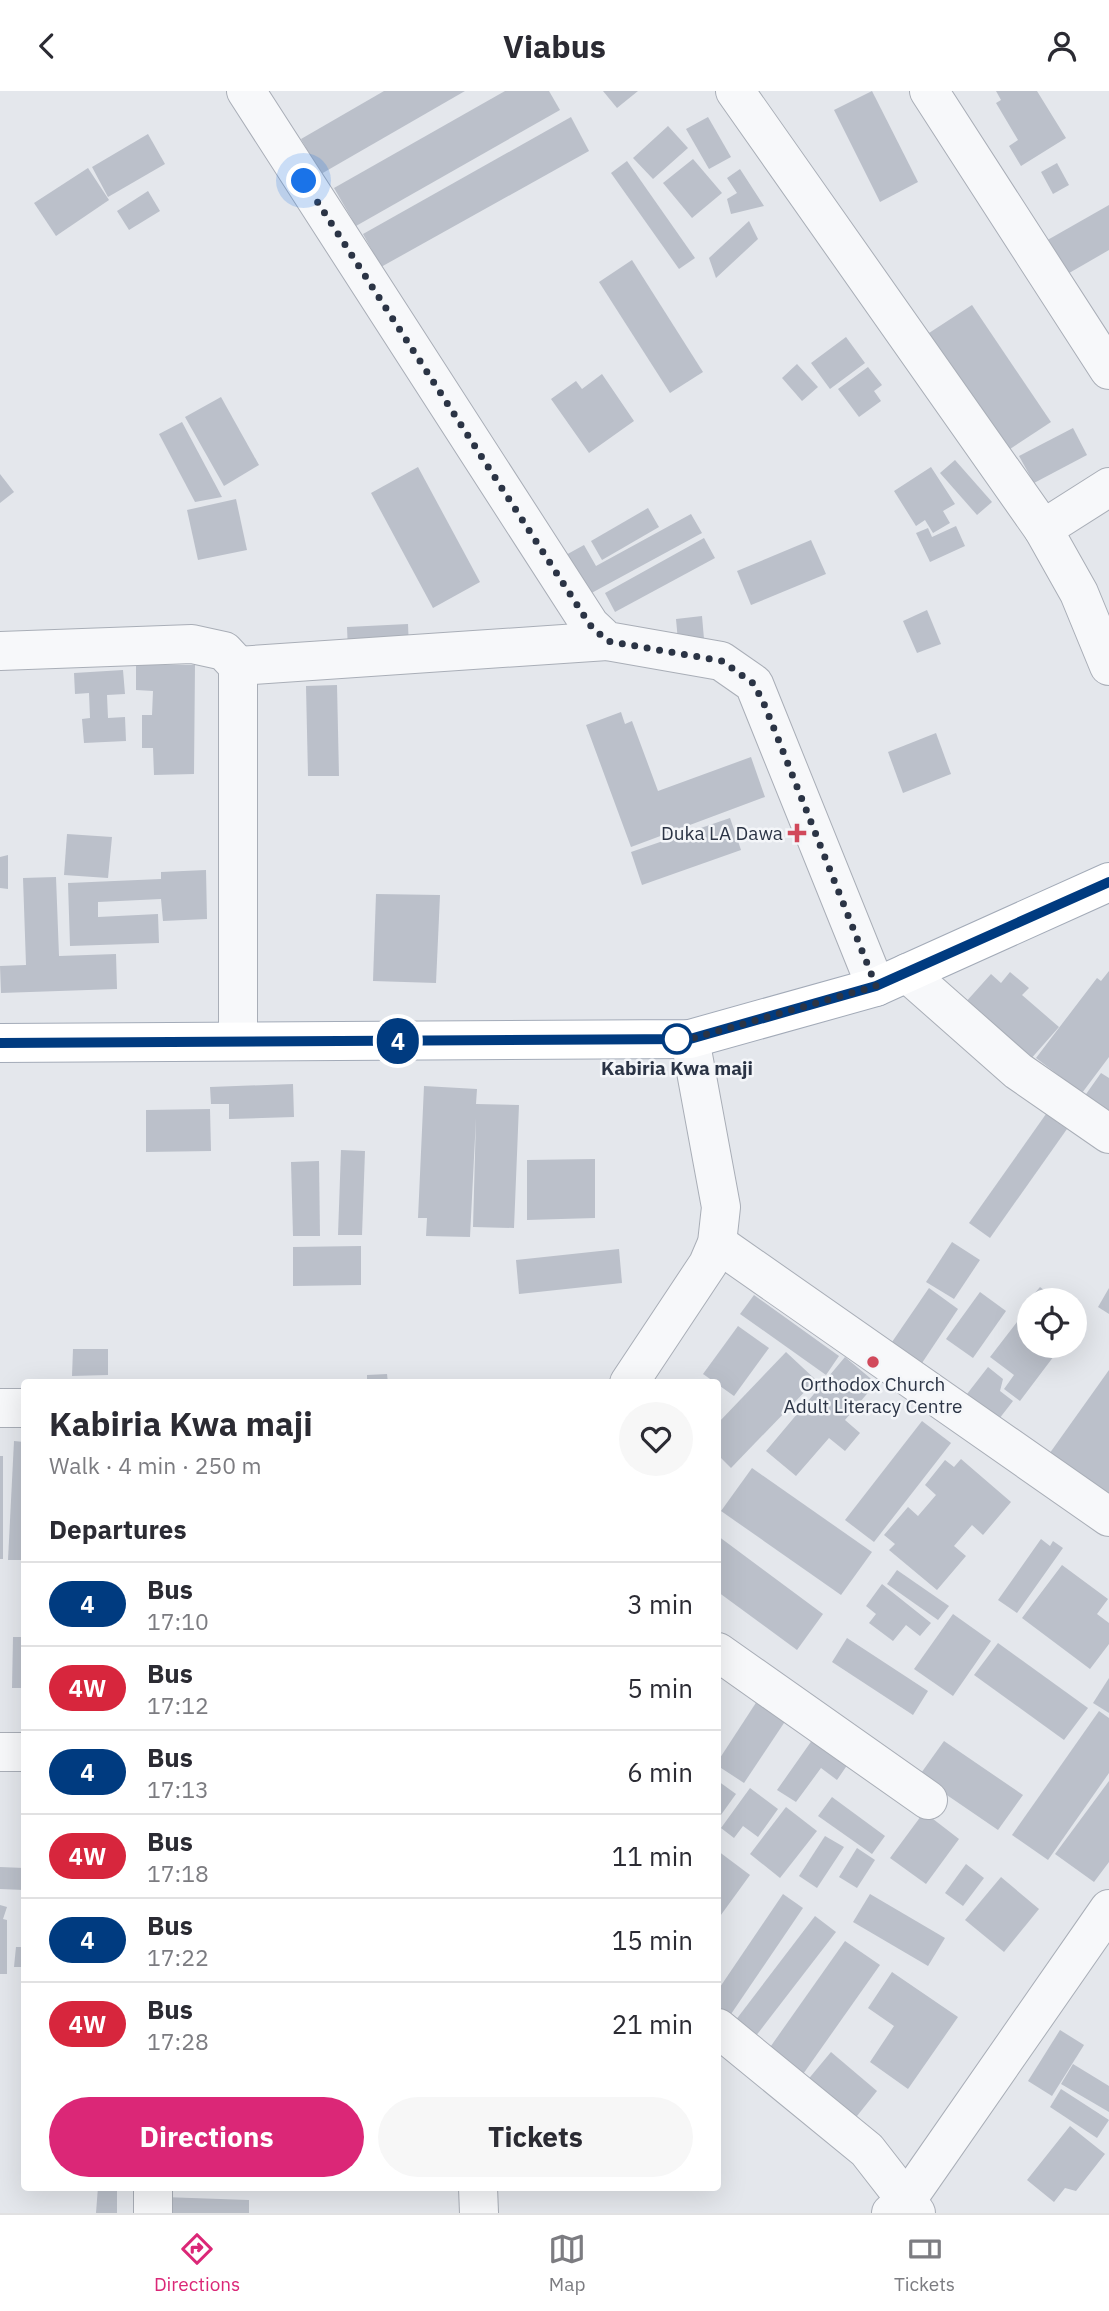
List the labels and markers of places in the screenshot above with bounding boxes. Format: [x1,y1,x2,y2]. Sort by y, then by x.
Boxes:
place label: Duka LA Dawa [661,821,783,845]
marker: Duka LA Dawa [789,825,805,841]
marker: Kabiria Kwa maji [662,1024,692,1054]
place label: Kabiria Kwa maji [601,1056,753,1080]
marker: Orthodox Church Adult Literacy Centre [865,1354,881,1370]
place label: Orthodox Church Adult Literacy Centre [783,1372,963,1418]

